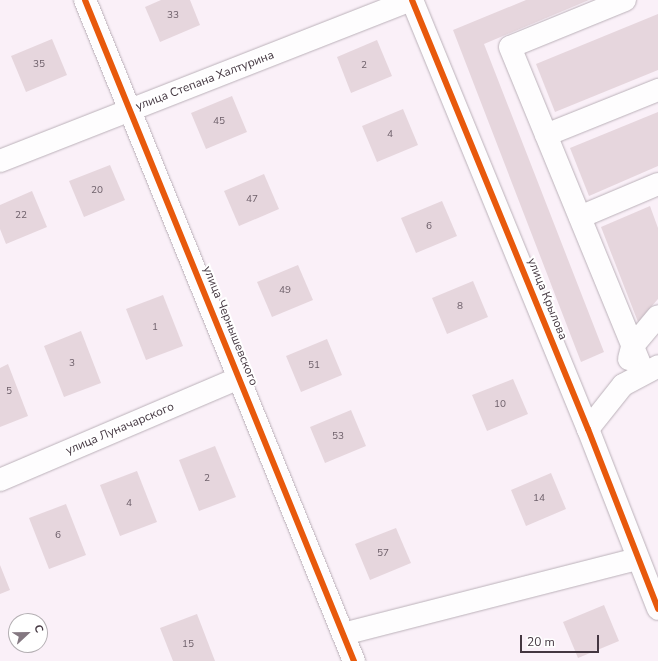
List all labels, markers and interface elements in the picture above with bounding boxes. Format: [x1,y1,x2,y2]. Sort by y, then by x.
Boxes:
house number: 33 [167,10,179,22]
street label: улица Степана Халтурина [134,48,276,114]
house number: 35 [33,59,45,71]
house number: 2 [361,60,367,72]
house number: 45 [213,116,225,128]
house number: 4 [387,129,393,141]
house number: 20 [91,185,103,197]
house number: 47 [246,194,258,206]
house number: 22 [15,210,27,222]
house number: 6 [426,221,432,233]
street label: улица Крылова [524,256,570,342]
street label: улица Чернышевского [199,264,261,388]
house number: 49 [279,285,291,297]
house number: 8 [457,301,463,313]
house number: 1 [152,322,158,334]
house number: 3 [69,358,75,370]
house number: 51 [308,360,320,372]
house number: 5 [6,386,12,398]
house number: 10 [494,399,506,411]
street label: улица Луначарского [64,400,176,458]
house number: 53 [332,431,344,443]
house number: 2 [204,473,210,485]
house number: 14 [533,493,545,505]
house number: 4 [126,498,132,510]
house number: 6 [55,530,61,542]
house number: 57 [377,548,389,560]
north arrow [8,613,48,653]
text: С [30,622,47,635]
scale bar [522,627,601,653]
text: 20 m [527,634,555,650]
house number: 15 [182,639,194,651]

